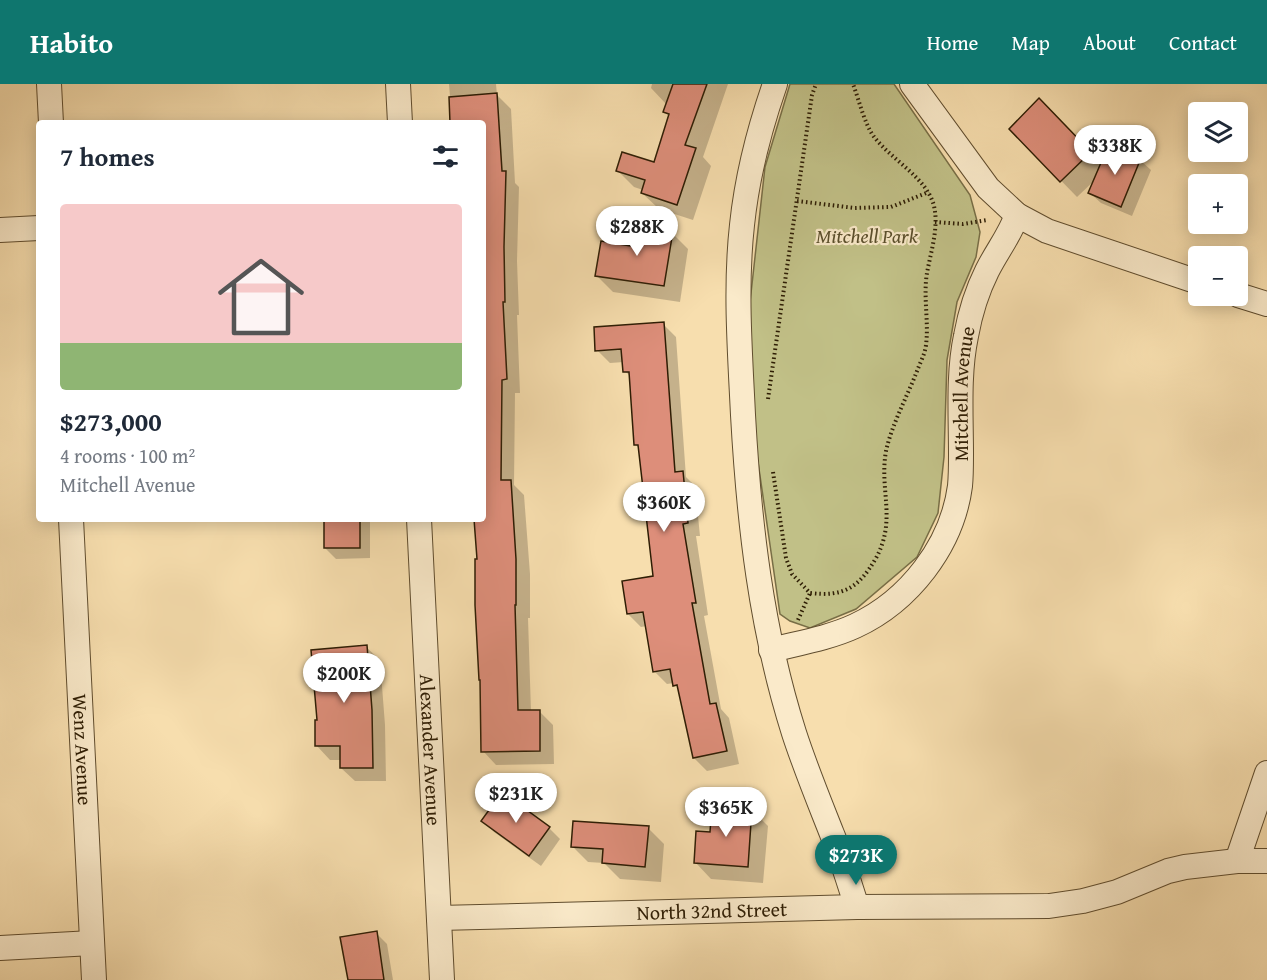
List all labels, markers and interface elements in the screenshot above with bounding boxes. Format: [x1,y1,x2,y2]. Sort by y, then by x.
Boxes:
text: Habito [30,22,113,63]
text: Home [927,27,978,58]
text: Map [1011,27,1050,58]
text: About [1083,27,1136,58]
text: Contact [1169,27,1237,58]
map controls [1188,102,1248,306]
button: layers [1188,102,1248,162]
pin: $338K [1073,125,1157,176]
text: $338K [1088,130,1142,159]
text: 7 homes [60,137,155,176]
icon: filters [429,140,462,173]
button: + [1188,174,1248,234]
pin: $288K [595,206,679,257]
text: $288K [610,211,664,240]
park label: Mitchell Park [816,221,919,250]
icon: home [207,243,315,351]
button: − [1188,246,1248,306]
street label: Mitchell Avenue [945,323,982,461]
text: $273,000 [60,402,162,441]
text: 4 rooms · 100 m² [60,441,195,470]
text: Mitchell Avenue [60,470,195,499]
pin: $360K [622,482,706,533]
text: $360K [637,487,691,516]
pin: $200K [302,653,386,704]
text: $200K [317,658,371,687]
street label: Alexander Avenue [413,673,449,826]
street label: Wenz Avenue [66,693,100,806]
pin: $231K [474,773,558,824]
text: $231K [489,778,543,807]
pin: $365K [684,787,768,838]
text: $365K [699,792,753,821]
pin: $273K [814,835,898,886]
text: $273K [829,840,883,869]
street label: North 32nd Street [636,894,787,927]

